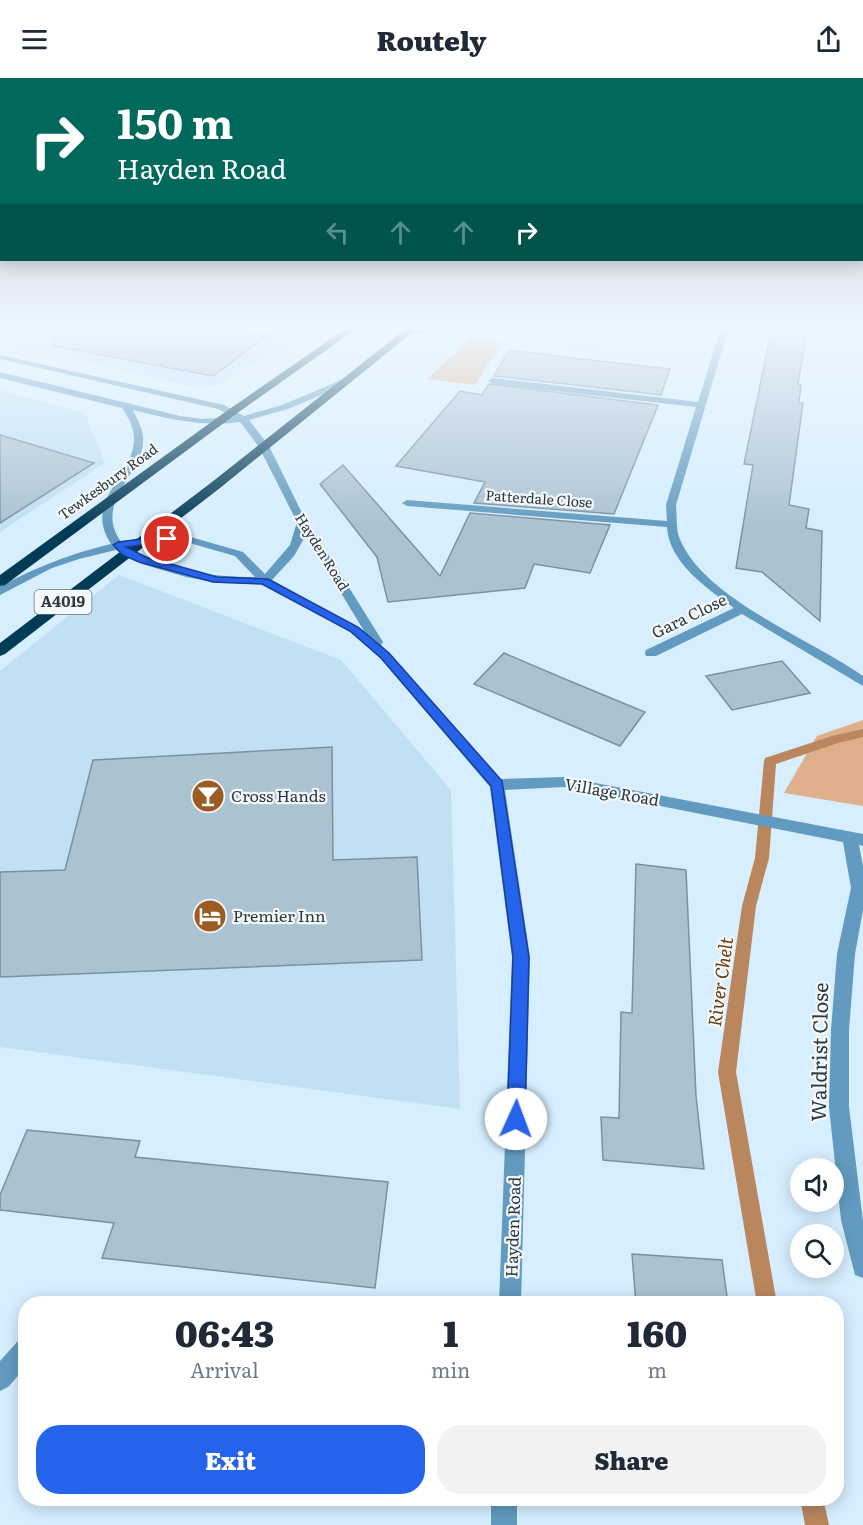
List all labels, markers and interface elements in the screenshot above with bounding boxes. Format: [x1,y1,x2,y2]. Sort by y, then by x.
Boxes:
text: Routely [377,19,486,59]
icon: menu [18,23,51,56]
icon: share [812,23,845,56]
text: 150 m [117,90,233,152]
icon: right [18,102,96,180]
text: Hayden Road [117,147,287,187]
icon: left [321,216,354,249]
icon: ahead [384,216,417,249]
icon: ahead [447,216,480,249]
icon: right [510,216,543,249]
street label: Tewkesbury Road [54,438,162,524]
street label: Patterdale Close [485,484,593,512]
street label: Hayden Road [291,509,355,594]
pin [141,513,192,564]
icon: arrive [150,522,183,555]
street label: Gara Close [647,587,730,644]
road number: A4019 [34,590,92,614]
street label: Village Road [563,771,661,811]
bar icon: Cross Hands [190,778,226,814]
place label: Cross Hands [231,783,326,807]
hotel icon: Premier Inn [192,898,228,934]
place label: Premier Inn [233,903,326,927]
water label: River Chelt [700,935,739,1028]
street label: Waldrist Close [802,982,834,1122]
position arrow [484,1087,548,1151]
map controls [790,1158,844,1278]
button: sound [790,1158,844,1212]
street label: Hayden Road [498,1176,526,1278]
button: search [790,1224,844,1278]
text: 06:43 [175,1305,274,1358]
text: 1 [443,1305,458,1358]
text: 160 [627,1305,687,1358]
text: Arrival [190,1354,259,1384]
text: min [431,1354,470,1384]
text: m [647,1354,667,1384]
button: Exit [36,1425,425,1494]
button: Share [437,1425,826,1494]

